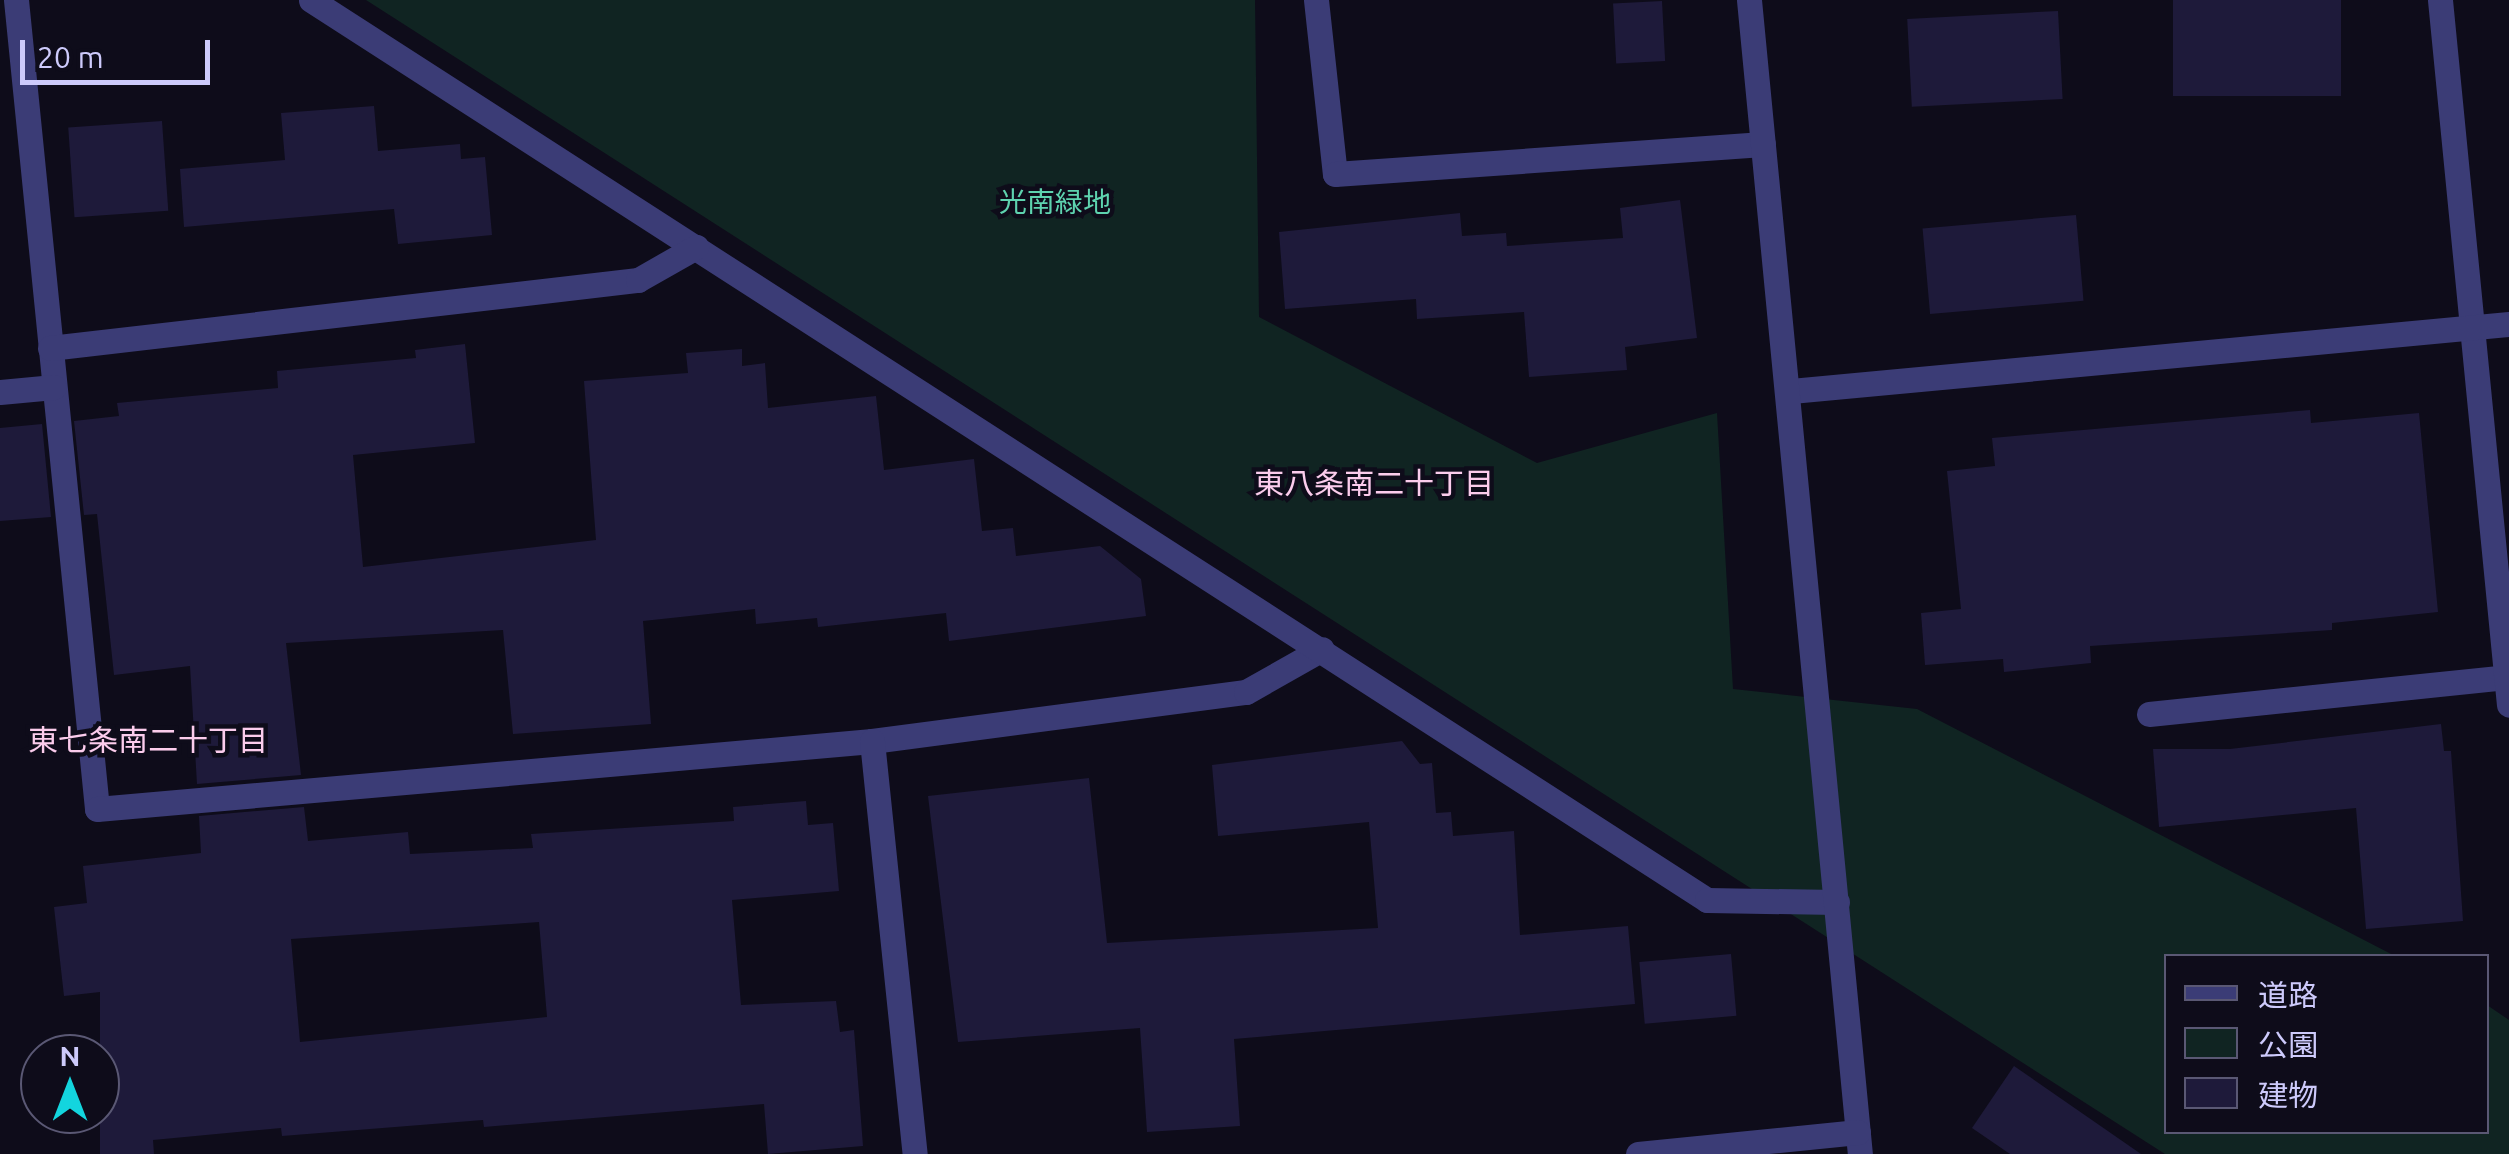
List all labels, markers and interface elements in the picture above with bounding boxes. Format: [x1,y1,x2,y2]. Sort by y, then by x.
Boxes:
scale bar [25,20,215,82]
text: 20 m [37,40,104,74]
park label: 光南緑地 [999,185,1111,219]
district label: 東八条南二十丁目 [1254,465,1494,501]
district label: 東七条南二十丁目 [28,722,268,758]
legend [2164,954,2489,1134]
text: 道路 [2258,978,2318,1012]
text: 公園 [2258,1028,2318,1062]
north arrow [20,1034,120,1134]
text: N [60,1040,80,1071]
text: 建物 [2258,1078,2318,1112]

